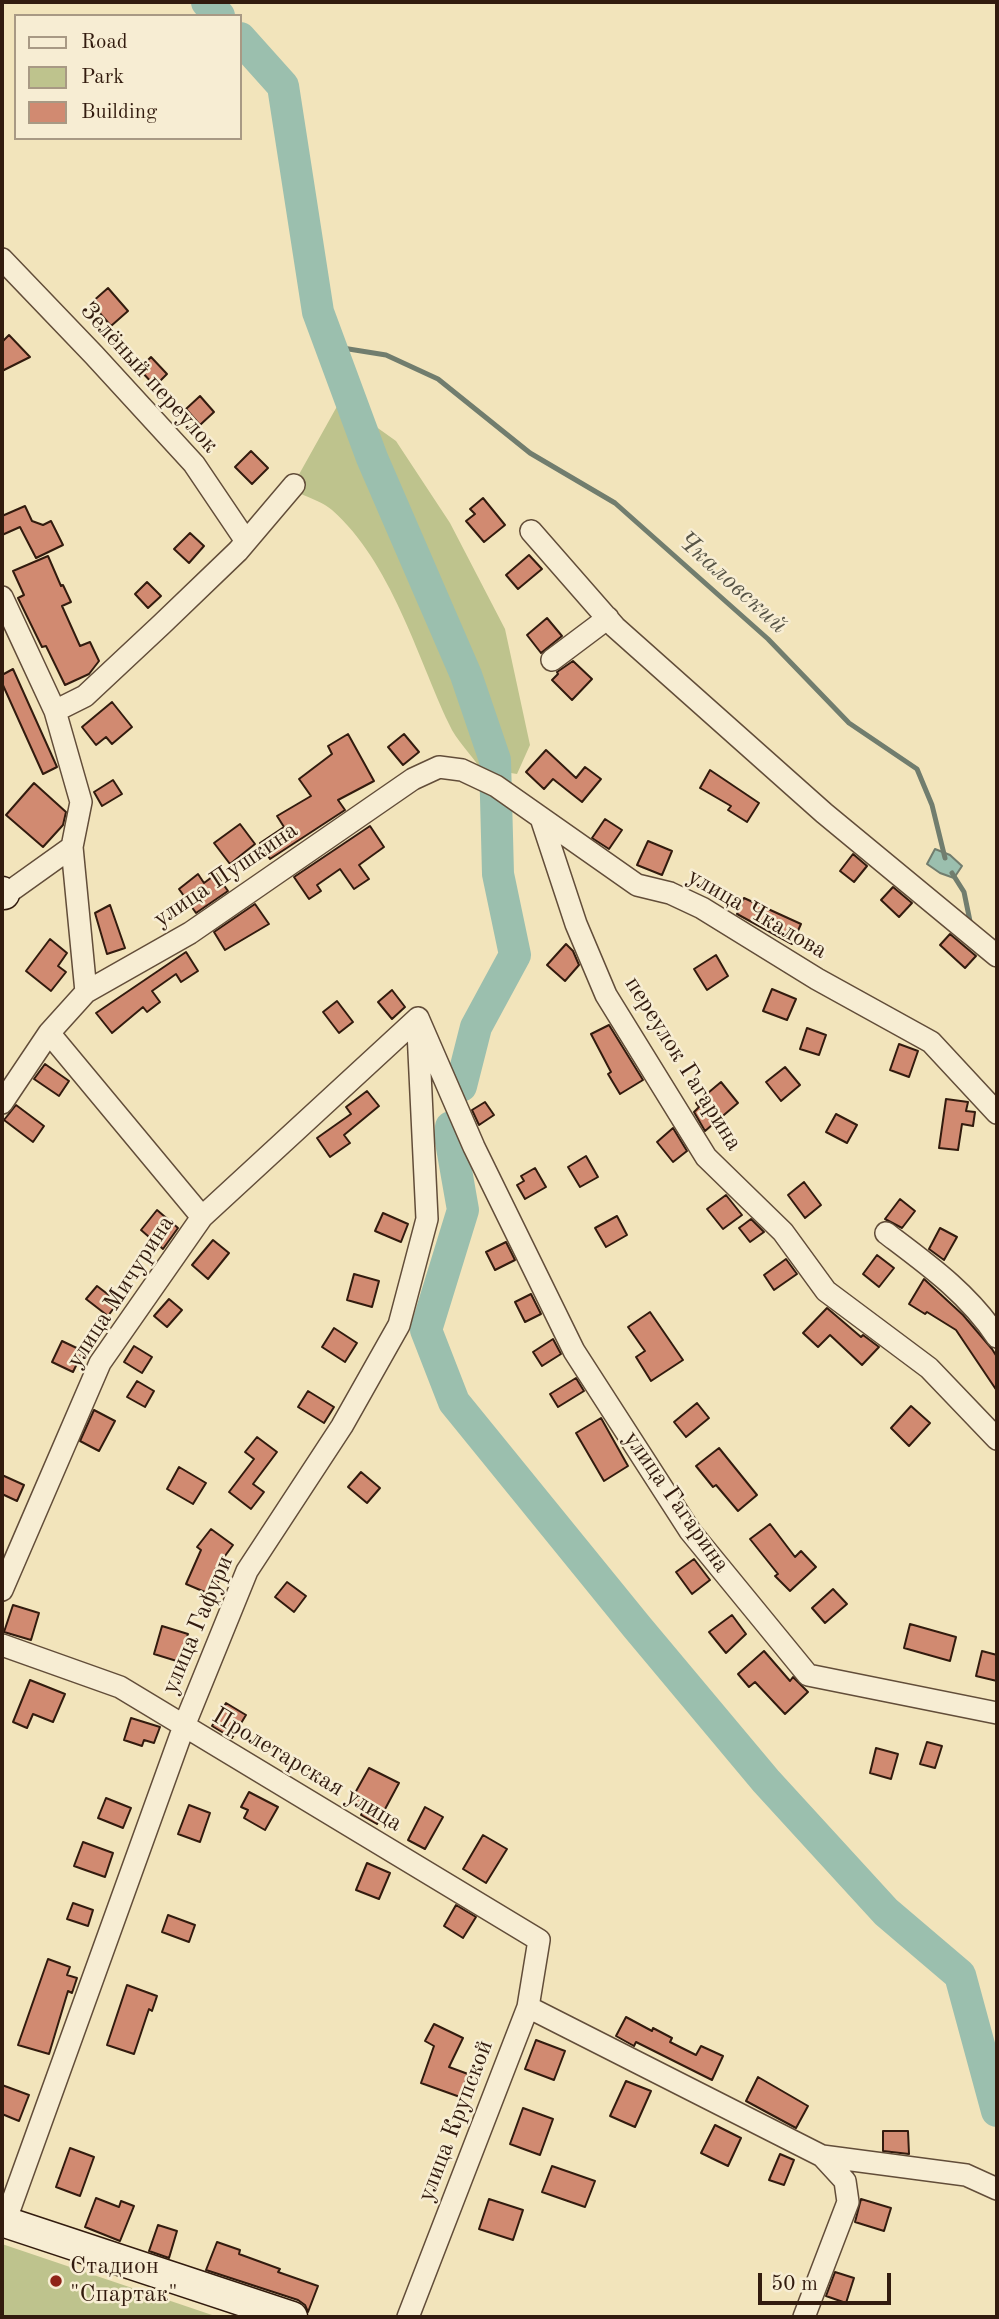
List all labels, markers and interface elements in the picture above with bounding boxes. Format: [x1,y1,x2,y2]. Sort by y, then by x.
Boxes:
legend [14,14,242,140]
text: Road [81,32,128,53]
text: Park [81,67,124,88]
text: Building [81,102,157,123]
street label: Зелёный переулок [74,297,224,459]
water label: Чкаловский [670,525,794,641]
street label: улица Пушкина [148,816,304,934]
street label: улица Чкалова [682,862,832,966]
street label: переулок Гагарина [618,972,748,1156]
street label: улица Мичурина [61,1210,181,1374]
street label: улица Гагарина [617,1426,735,1578]
street label: улица Гафури [156,1551,240,1699]
street label: Пролетарская улица [207,1702,407,1838]
street label: улица Крупской [412,2036,500,2206]
place label: Стадион "Спартак" [70,2253,178,2309]
scale bar [761,2260,894,2304]
marker: Стадион "Спартак" [48,2273,64,2289]
text: 50 m [771,2274,818,2295]

